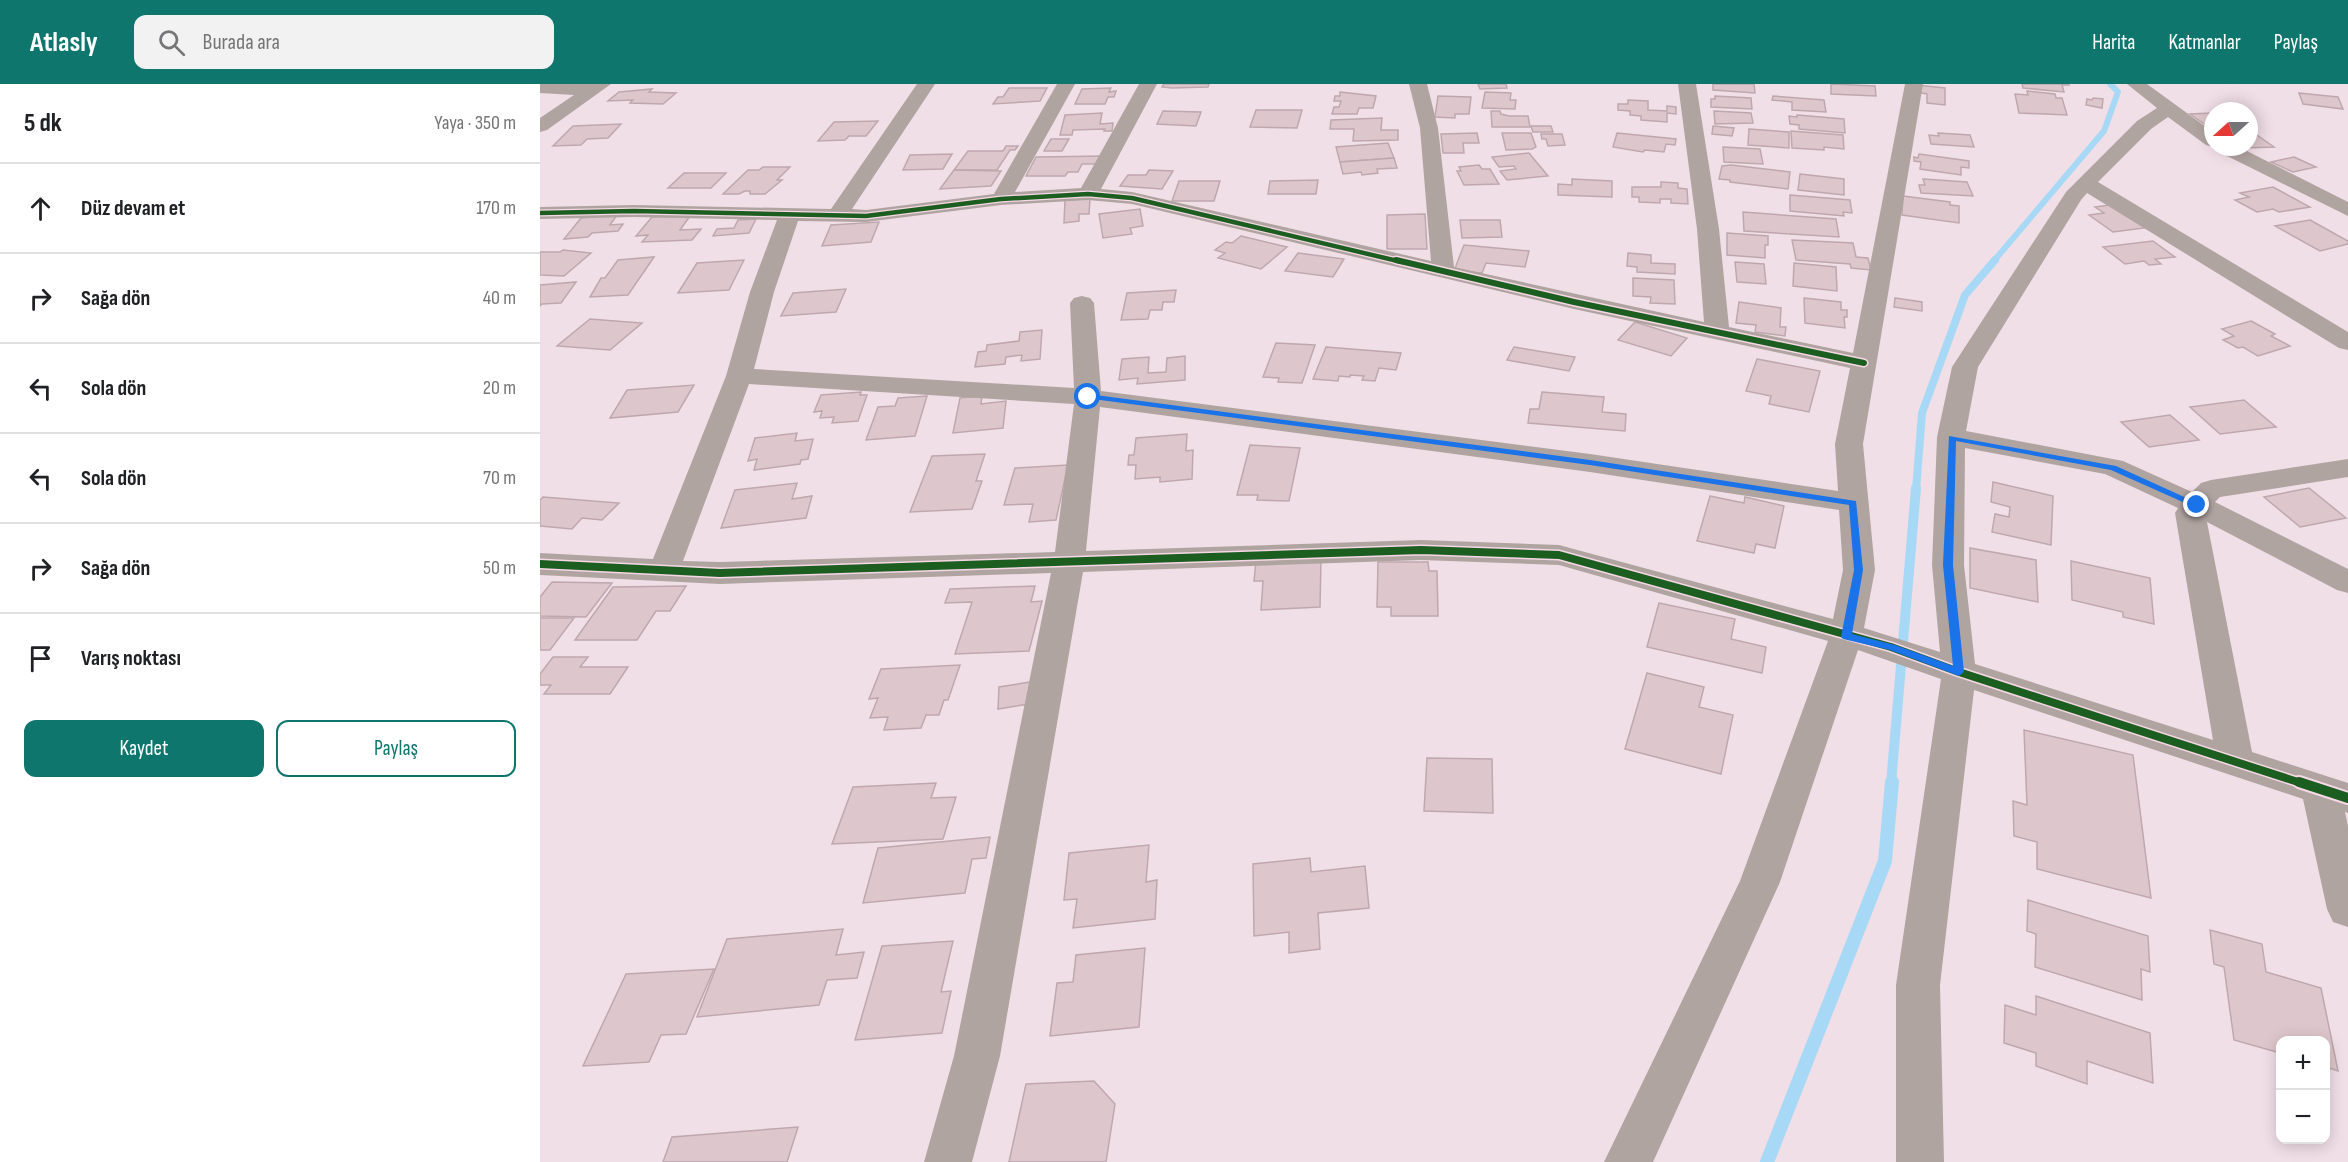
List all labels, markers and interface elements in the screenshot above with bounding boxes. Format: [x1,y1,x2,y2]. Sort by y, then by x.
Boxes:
search box [134,15,554,69]
text: Atlasly [30,26,98,59]
icon: search [155,26,188,59]
text: Burada ara [203,29,280,56]
text: Harita [2092,30,2135,55]
text: Katmanlar [2168,30,2241,55]
text: Paylaş [2274,30,2318,55]
north arrow [2204,102,2258,156]
text: 5 dk [24,108,62,139]
text: Yaya · 350 m [434,111,516,135]
icon: ahead [24,192,57,225]
text: Düz devam et [81,195,185,222]
text: 170 m [476,196,516,220]
icon: right [24,282,57,315]
text: Sağa dön [81,285,150,312]
text: 40 m [483,286,516,310]
icon: left [24,372,57,405]
text: Sola dön [81,375,146,402]
text: 20 m [483,376,516,400]
route start [1074,383,1100,409]
icon: left [24,462,57,495]
text: Sola dön [81,465,146,492]
text: 70 m [483,466,516,490]
route end [2183,491,2209,517]
icon: right [24,552,57,585]
text: Sağa dön [81,555,150,582]
text: 50 m [483,556,516,580]
icon: arrive [24,642,57,675]
text: Varış noktası [81,645,181,672]
button: Kaydet [24,720,264,777]
button: Paylaş [276,720,516,777]
map controls [2276,1036,2330,1144]
button: + [2276,1036,2330,1090]
button: − [2276,1090,2330,1144]

